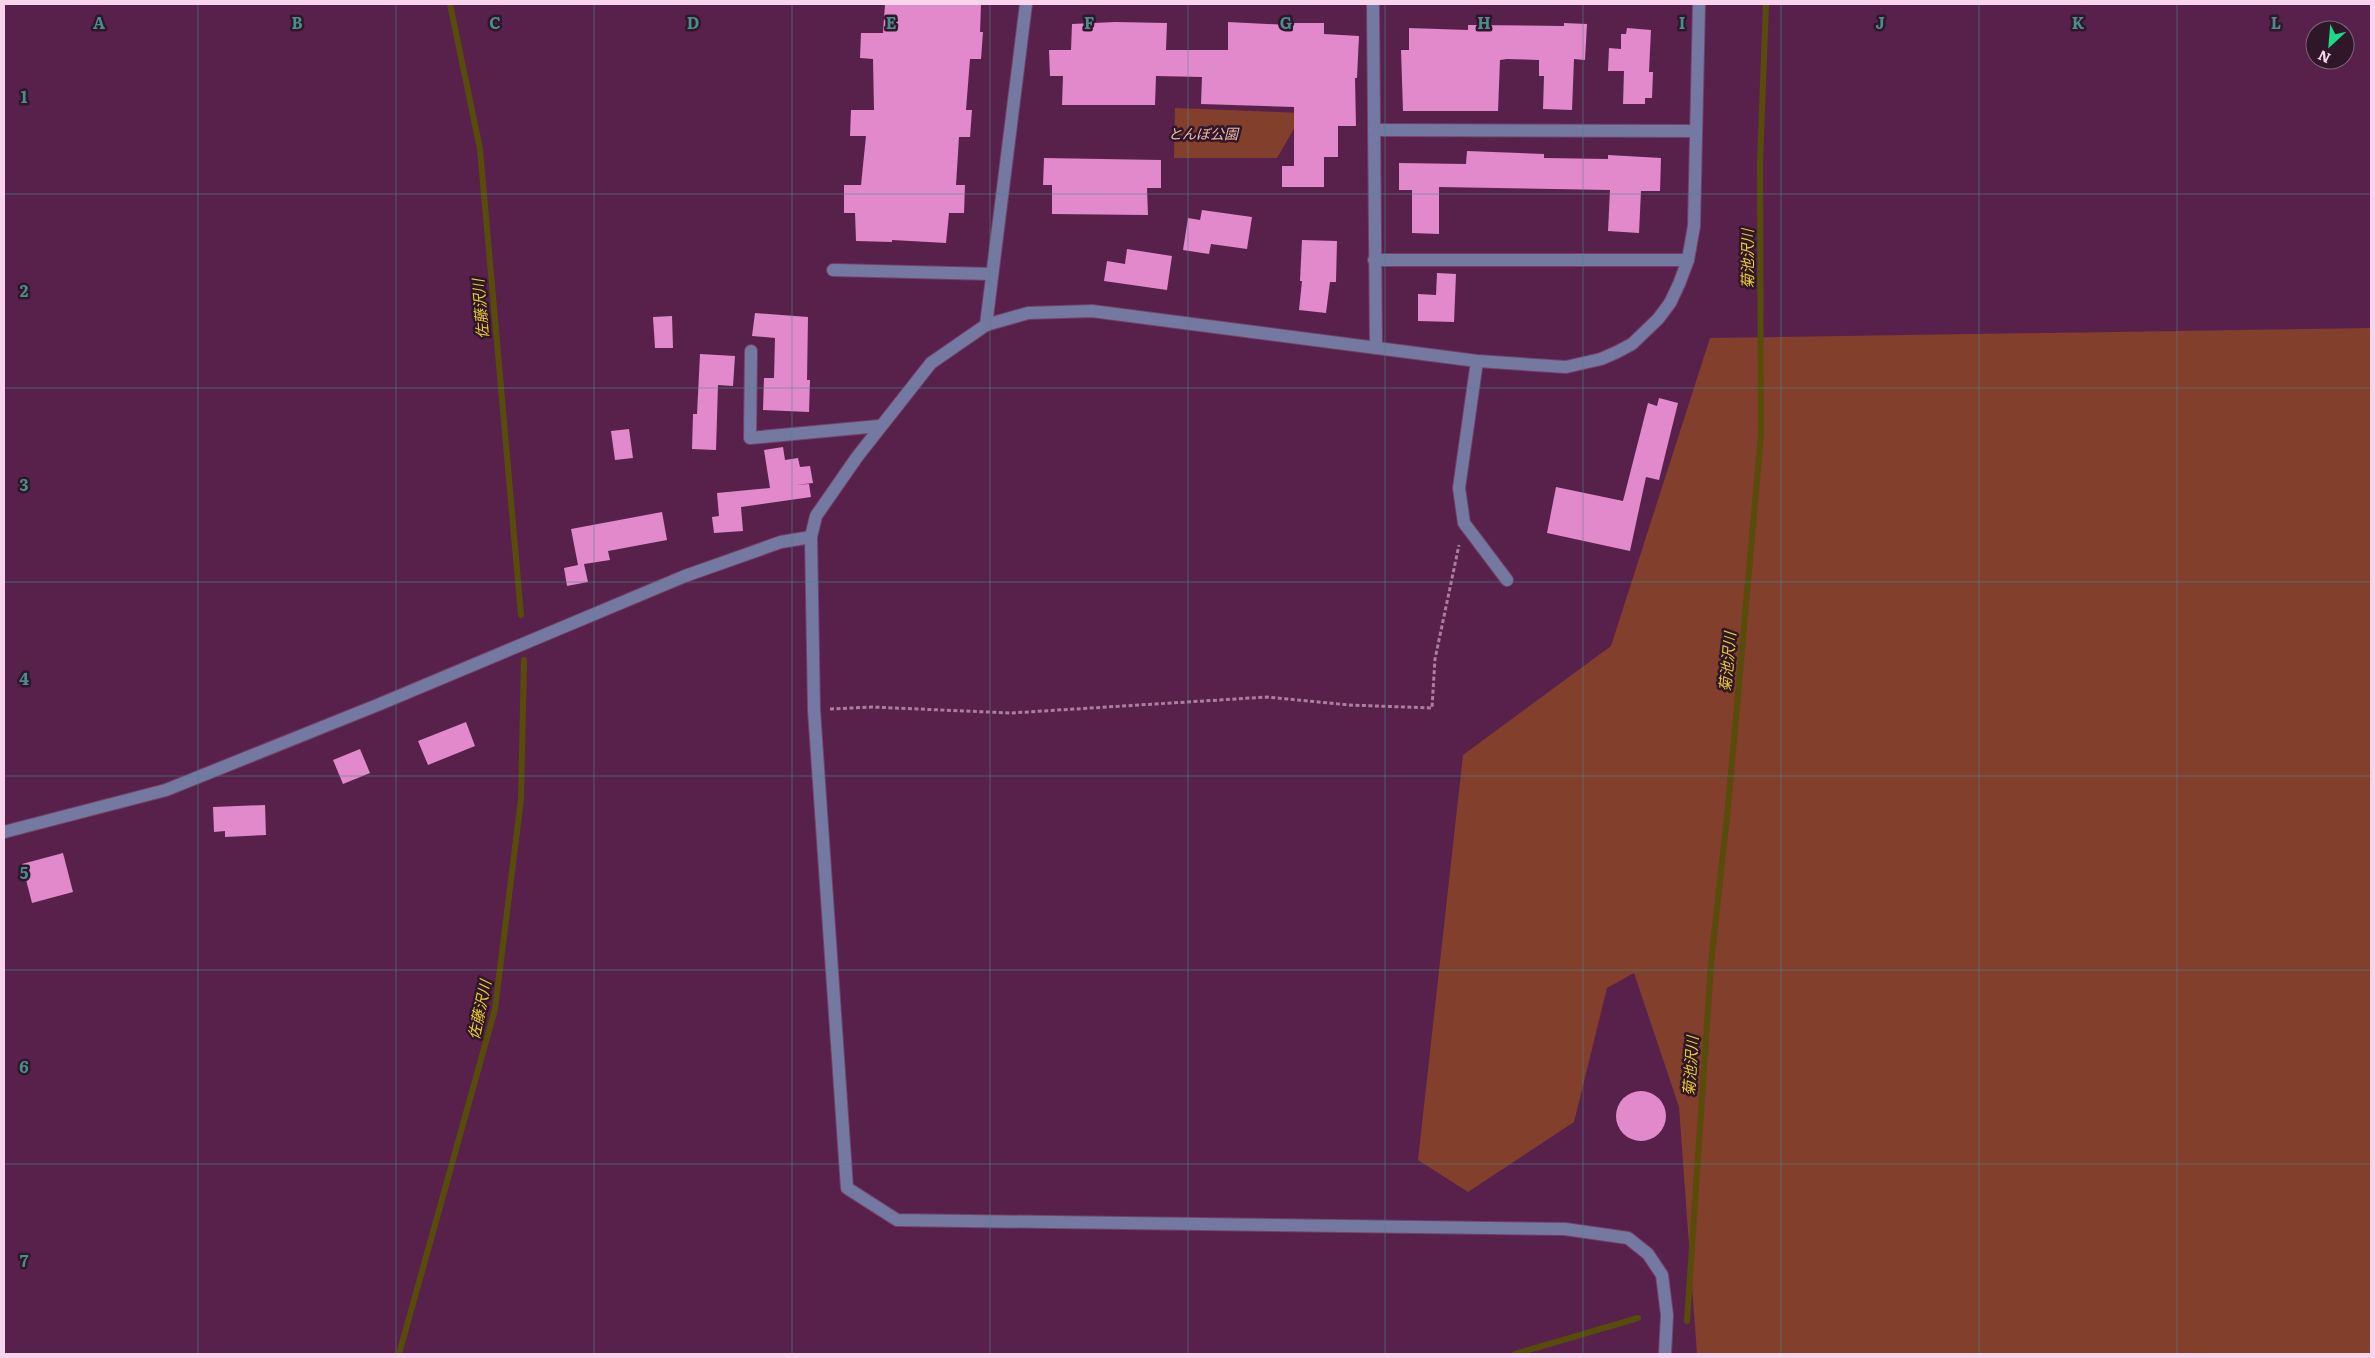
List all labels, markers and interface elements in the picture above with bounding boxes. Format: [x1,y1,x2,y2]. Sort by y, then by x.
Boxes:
text: A [93,10,105,34]
text: B [291,10,303,34]
text: C [489,10,501,34]
text: D [687,10,699,34]
text: E [886,10,897,34]
text: F [1084,10,1094,34]
text: G [1280,10,1292,34]
text: H [1477,10,1491,34]
text: I [1679,10,1685,34]
text: J [1875,10,1885,34]
text: K [2072,10,2085,34]
text: L [2271,10,2281,34]
north arrow [2305,20,2355,70]
text: N [2314,46,2334,69]
text: 1 [21,84,28,108]
park label: とんぼ公園 [1168,123,1240,143]
water label: 菊池沢川 [1735,227,1758,289]
water label: 佐藤沢川 [465,276,494,340]
text: 2 [20,278,29,302]
text: 3 [20,472,29,496]
water label: 菊池沢川 [1712,629,1741,693]
text: 4 [19,666,29,690]
text: 5 [20,860,29,884]
water label: 佐藤沢川 [461,976,496,1041]
water label: 菊池沢川 [1676,1033,1703,1097]
text: 6 [19,1054,29,1078]
text: 7 [20,1248,29,1272]

